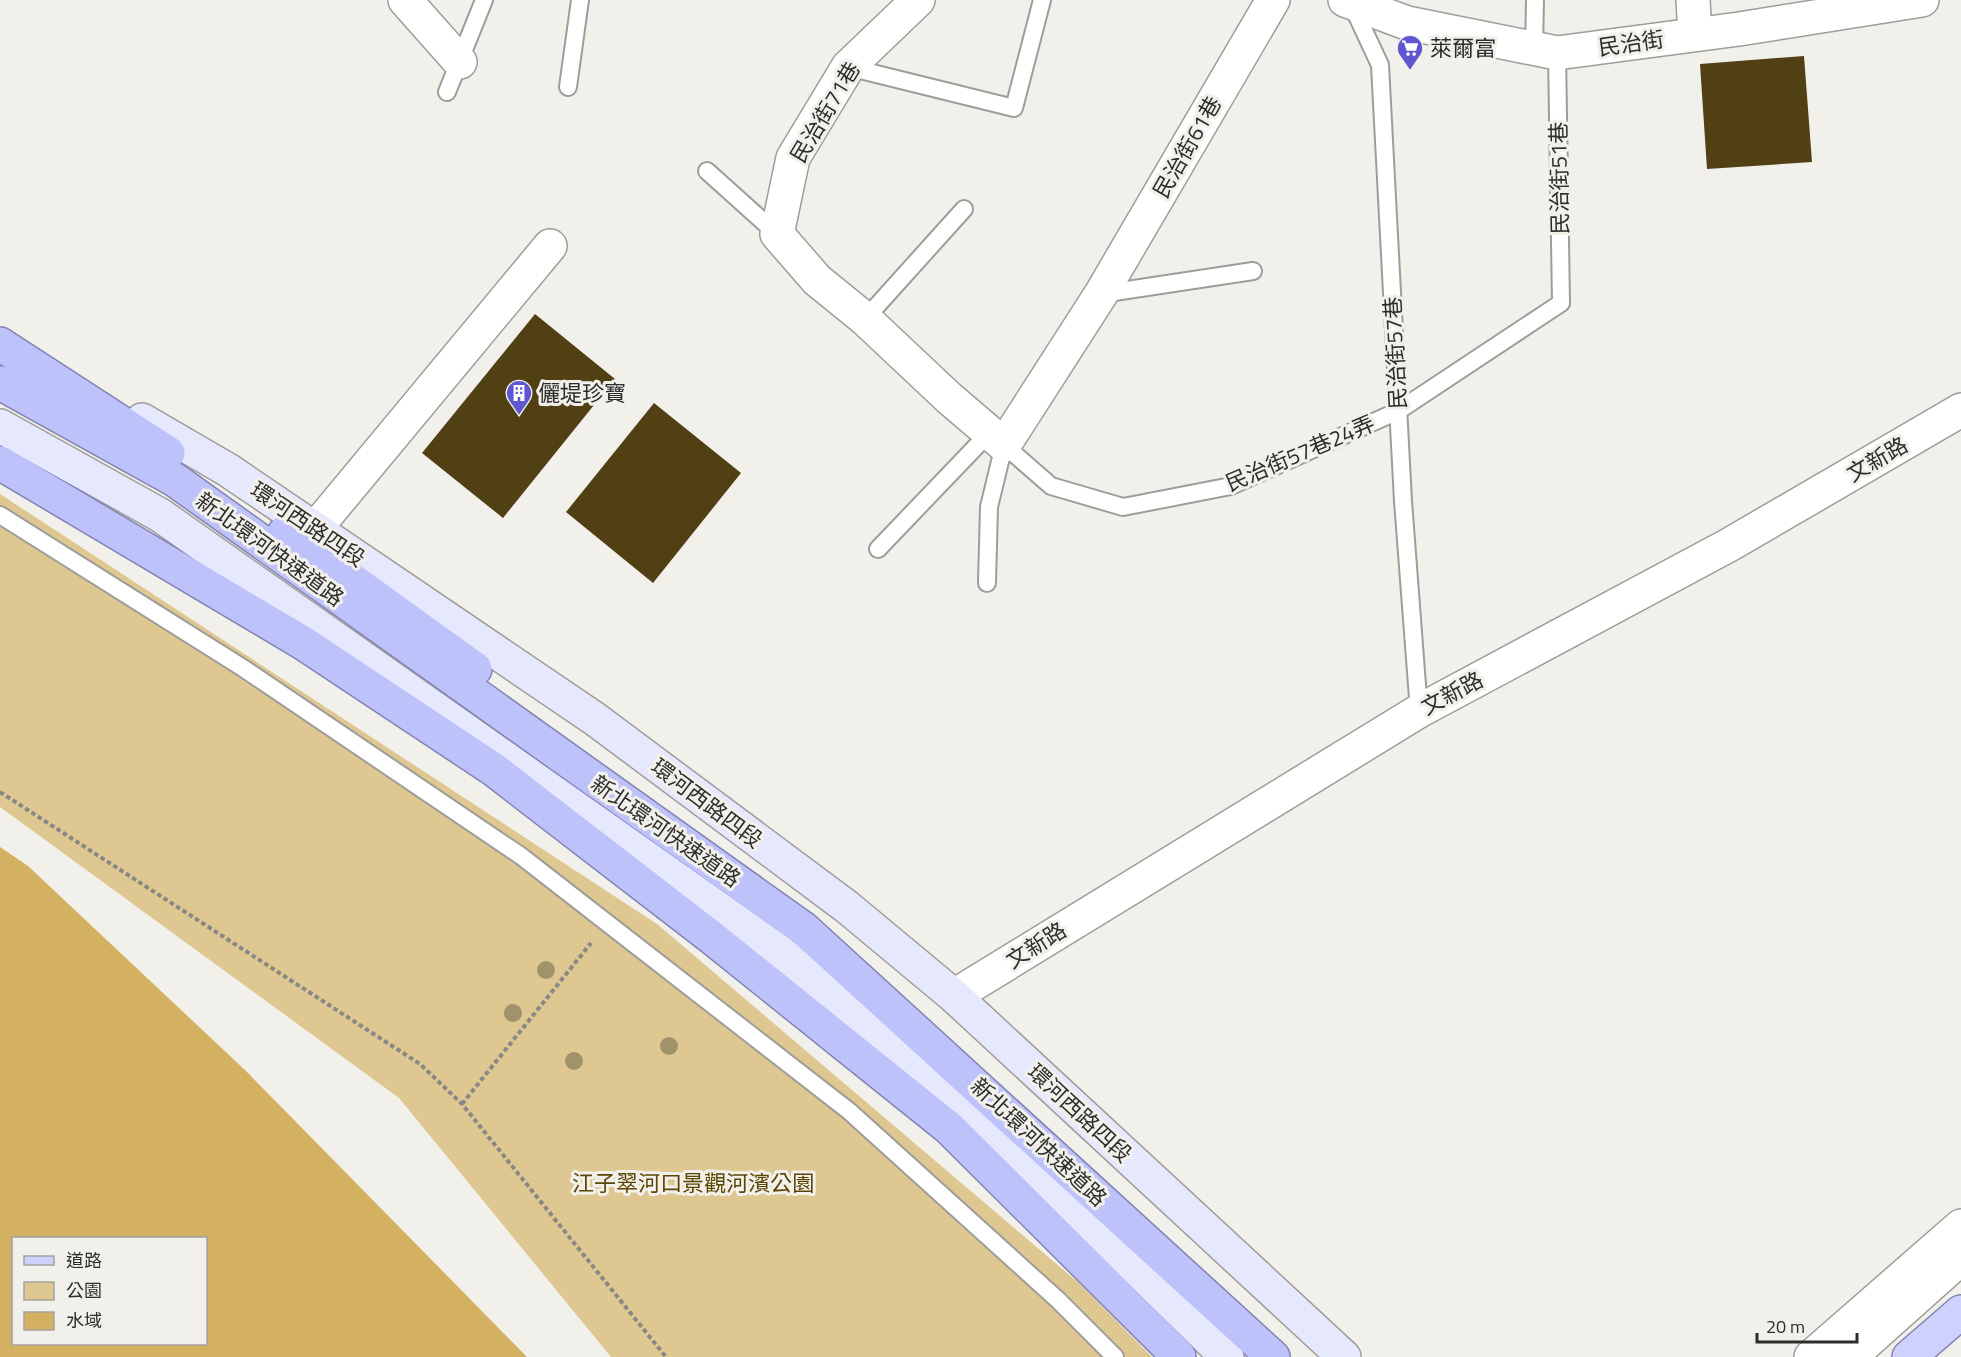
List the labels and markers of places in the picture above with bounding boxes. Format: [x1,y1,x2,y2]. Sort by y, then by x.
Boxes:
place label: 萊爾富 [1430,31,1496,65]
supermarket icon: 萊爾富 [1395,33,1425,71]
place label: 儷堤珍寶 [538,376,626,410]
building icon: 儷堤珍寶 [504,378,534,416]

